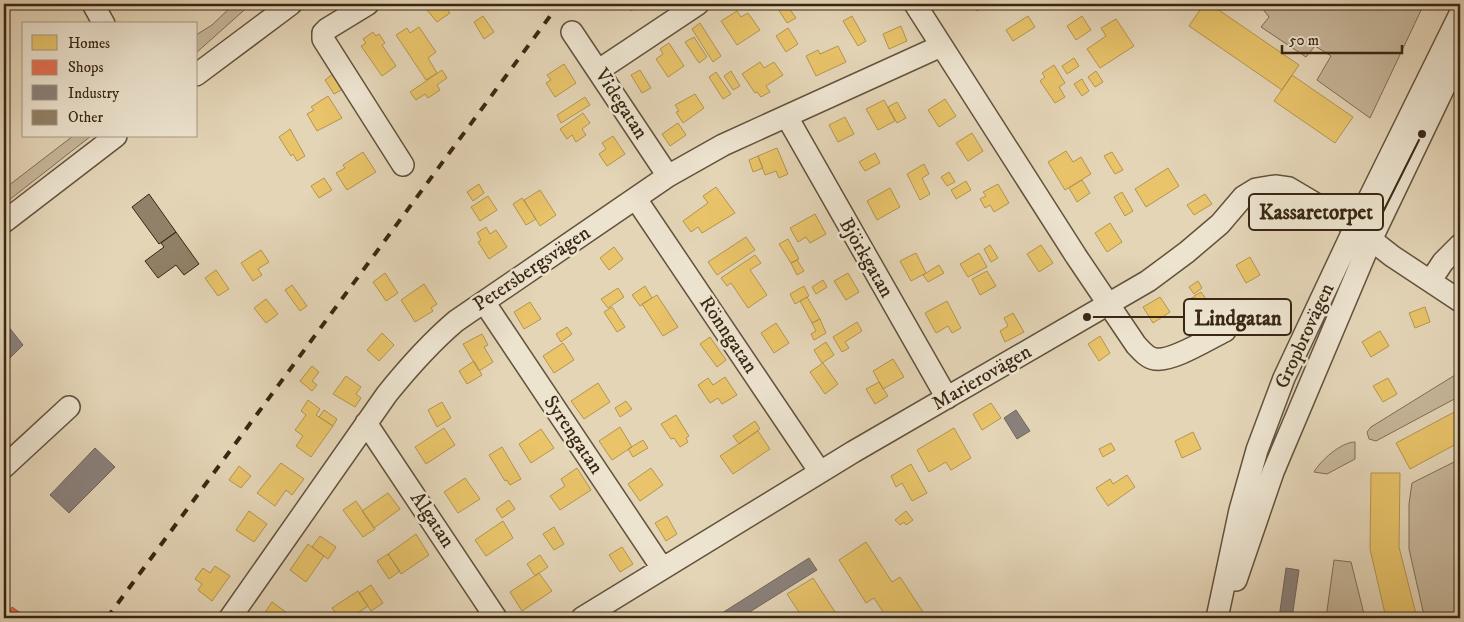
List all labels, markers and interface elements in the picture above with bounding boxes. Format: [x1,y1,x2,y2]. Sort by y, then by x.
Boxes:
legend [22,22,198,138]
scale bar [1282,22,1402,54]
text: 50 m [1289,31,1319,50]
text: Homes [68,34,110,53]
text: Shops [68,58,104,77]
street label: Videgatan [588,63,653,145]
text: Industry [68,84,120,103]
text: Other [68,108,103,127]
callout: Kassaretorpet [1249,194,1383,230]
text: Kassaretorpet [1259,200,1373,226]
street label: Björkgatan [833,214,899,303]
street label: Petersbergsvägen [469,220,596,317]
street label: Gropbrovägen [1270,279,1341,393]
street label: Rönngatan [693,292,763,379]
callout: Lindgatan [1184,299,1291,335]
text: Lindgatan [1194,306,1283,332]
street label: Marierovägen [928,339,1037,416]
street label: Syrengatan [538,391,609,480]
street label: Algatan [404,487,460,553]

